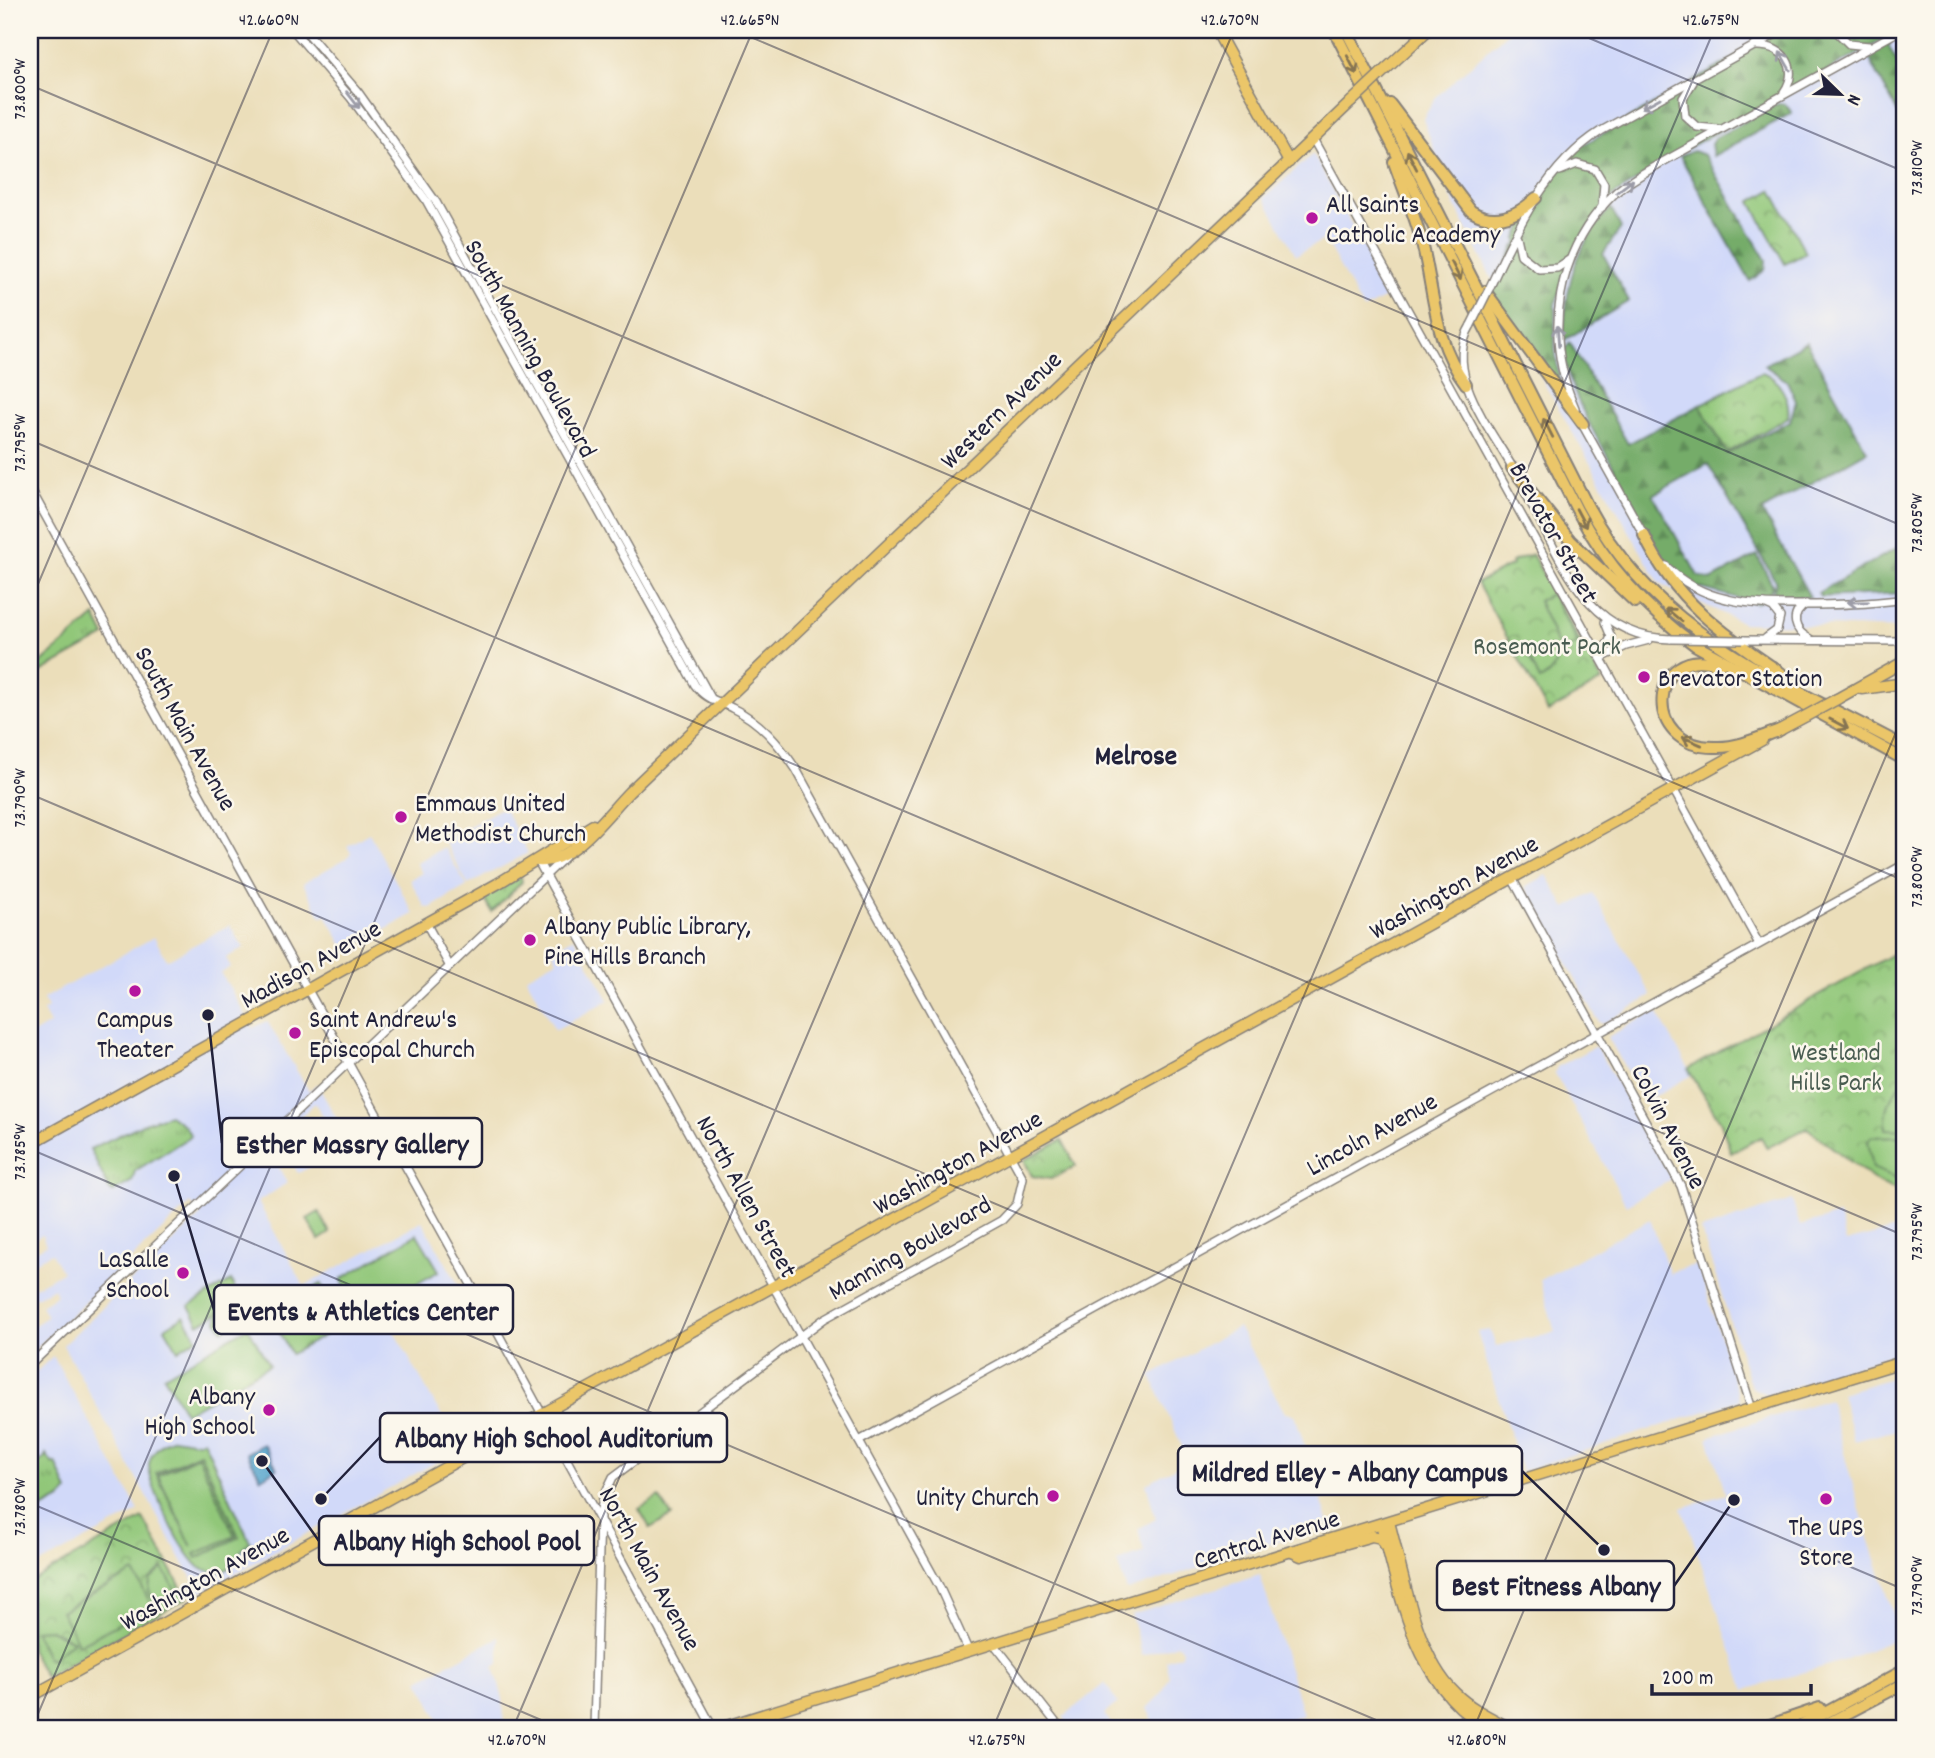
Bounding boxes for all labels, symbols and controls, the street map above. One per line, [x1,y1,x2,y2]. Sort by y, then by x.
text: 42.660°N [239,9,299,34]
text: 42.665°N [721,9,779,34]
text: 42.670°N [1201,9,1259,34]
text: 42.675°N [1682,9,1740,34]
one-way arrow [1778,51,1792,72]
one-way arrow [1345,54,1359,75]
text: 73.800°W [9,58,34,119]
north arrow [1806,60,1876,130]
text: N [1838,90,1867,109]
one-way arrow [345,91,361,109]
one-way arrow [1641,97,1662,110]
text: 73.810°W [1906,140,1931,195]
one-way arrow [1405,150,1418,171]
one-way arrow [1615,179,1634,193]
place label: All Saints Catholic Academy [1326,188,1501,255]
marker: All Saints Catholic Academy [1304,210,1320,226]
street label: South Manning Boulevard [453,234,604,466]
one-way arrow [1449,260,1463,281]
one-way arrow [1551,325,1564,348]
street label: Western Avenue [933,344,1072,479]
text: 73.795°W [9,414,34,472]
one-way arrow [1541,418,1555,439]
street label: Brevator Street [1498,456,1606,611]
text: 73.805°W [1906,493,1931,553]
one-way arrow [1574,507,1588,527]
one-way arrow [1846,595,1869,609]
one-way arrow [1666,607,1684,623]
park label: Rosemont Park [1473,630,1621,667]
street label: South Main Avenue [123,641,244,819]
place label: Brevator Station [1658,662,1822,699]
marker: Brevator Station [1636,669,1652,685]
one-way arrow [1828,718,1849,731]
one-way arrow [1681,734,1703,747]
district label: Melrose [1095,739,1177,779]
text: 73.790°W [9,768,34,827]
place label: Emmaus United Methodist Church [415,787,586,854]
marker: Emmaus United Methodist Church [393,809,409,825]
street label: Washington Avenue [1363,827,1546,951]
text: 73.800°W [1906,846,1931,907]
place label: Albany Public Library, Pine Hills Branch [544,910,752,977]
street label: Madison Avenue [235,912,389,1020]
marker: Albany Public Library, Pine Hills Branch [522,932,538,948]
marker: Campus Theater [127,983,143,999]
place label: Campus Theater [96,1003,174,1070]
place label: Saint Andrew's Episcopal Church [309,1003,475,1070]
marker: Saint Andrew's Episcopal Church [287,1025,303,1041]
park label: Westland Hills Park [1790,1036,1882,1103]
street label: Colvin Avenue [1620,1059,1714,1196]
street label: Lincoln Avenue [1300,1085,1445,1187]
street label: Washington Avenue [867,1102,1050,1226]
street label: North Allen Street [685,1110,805,1286]
callout: Esther Massry Gallery [222,1118,482,1167]
text: 73.785°W [9,1123,34,1180]
text: Esther Massry Gallery [236,1128,470,1168]
street label: Manning Boulevard [822,1188,999,1312]
text: 73.795°W [1906,1203,1931,1261]
place label: LaSalle School [99,1243,169,1310]
marker: LaSalle School [175,1265,191,1281]
callout: Events & Athletics Center [214,1285,513,1334]
text: Events & Athletics Center [227,1295,499,1335]
place label: Albany High School [145,1380,255,1447]
marker: Albany High School [261,1402,277,1418]
callout: Albany High School Auditorium [380,1413,727,1462]
text: Albany High School Auditorium [395,1422,713,1462]
callout: Mildred Elley - Albany Campus [1178,1446,1522,1495]
text: Mildred Elley - Albany Campus [1192,1456,1508,1496]
text: 73.780°W [9,1477,34,1536]
street label: North Main Avenue [587,1481,708,1659]
place label: Unity Church [916,1481,1039,1518]
marker: Unity Church [1045,1488,1061,1504]
marker: The UPS Store [1818,1491,1834,1507]
street label: Central Avenue [1189,1502,1345,1581]
place label: The UPS Store [1788,1511,1864,1578]
callout: Albany High School Pool [319,1516,594,1565]
street label: Washington Avenue [114,1518,297,1642]
text: Albany High School Pool [333,1525,581,1565]
text: 73.790°W [1906,1556,1931,1615]
callout: Best Fitness Albany [1437,1561,1674,1610]
text: Best Fitness Albany [1452,1570,1662,1610]
scale bar [1652,1653,1811,1697]
text: 200 m [1662,1665,1713,1695]
text: 42.670°N [488,1729,546,1754]
text: 42.675°N [968,1729,1026,1754]
text: 42.680°N [1448,1729,1506,1754]

